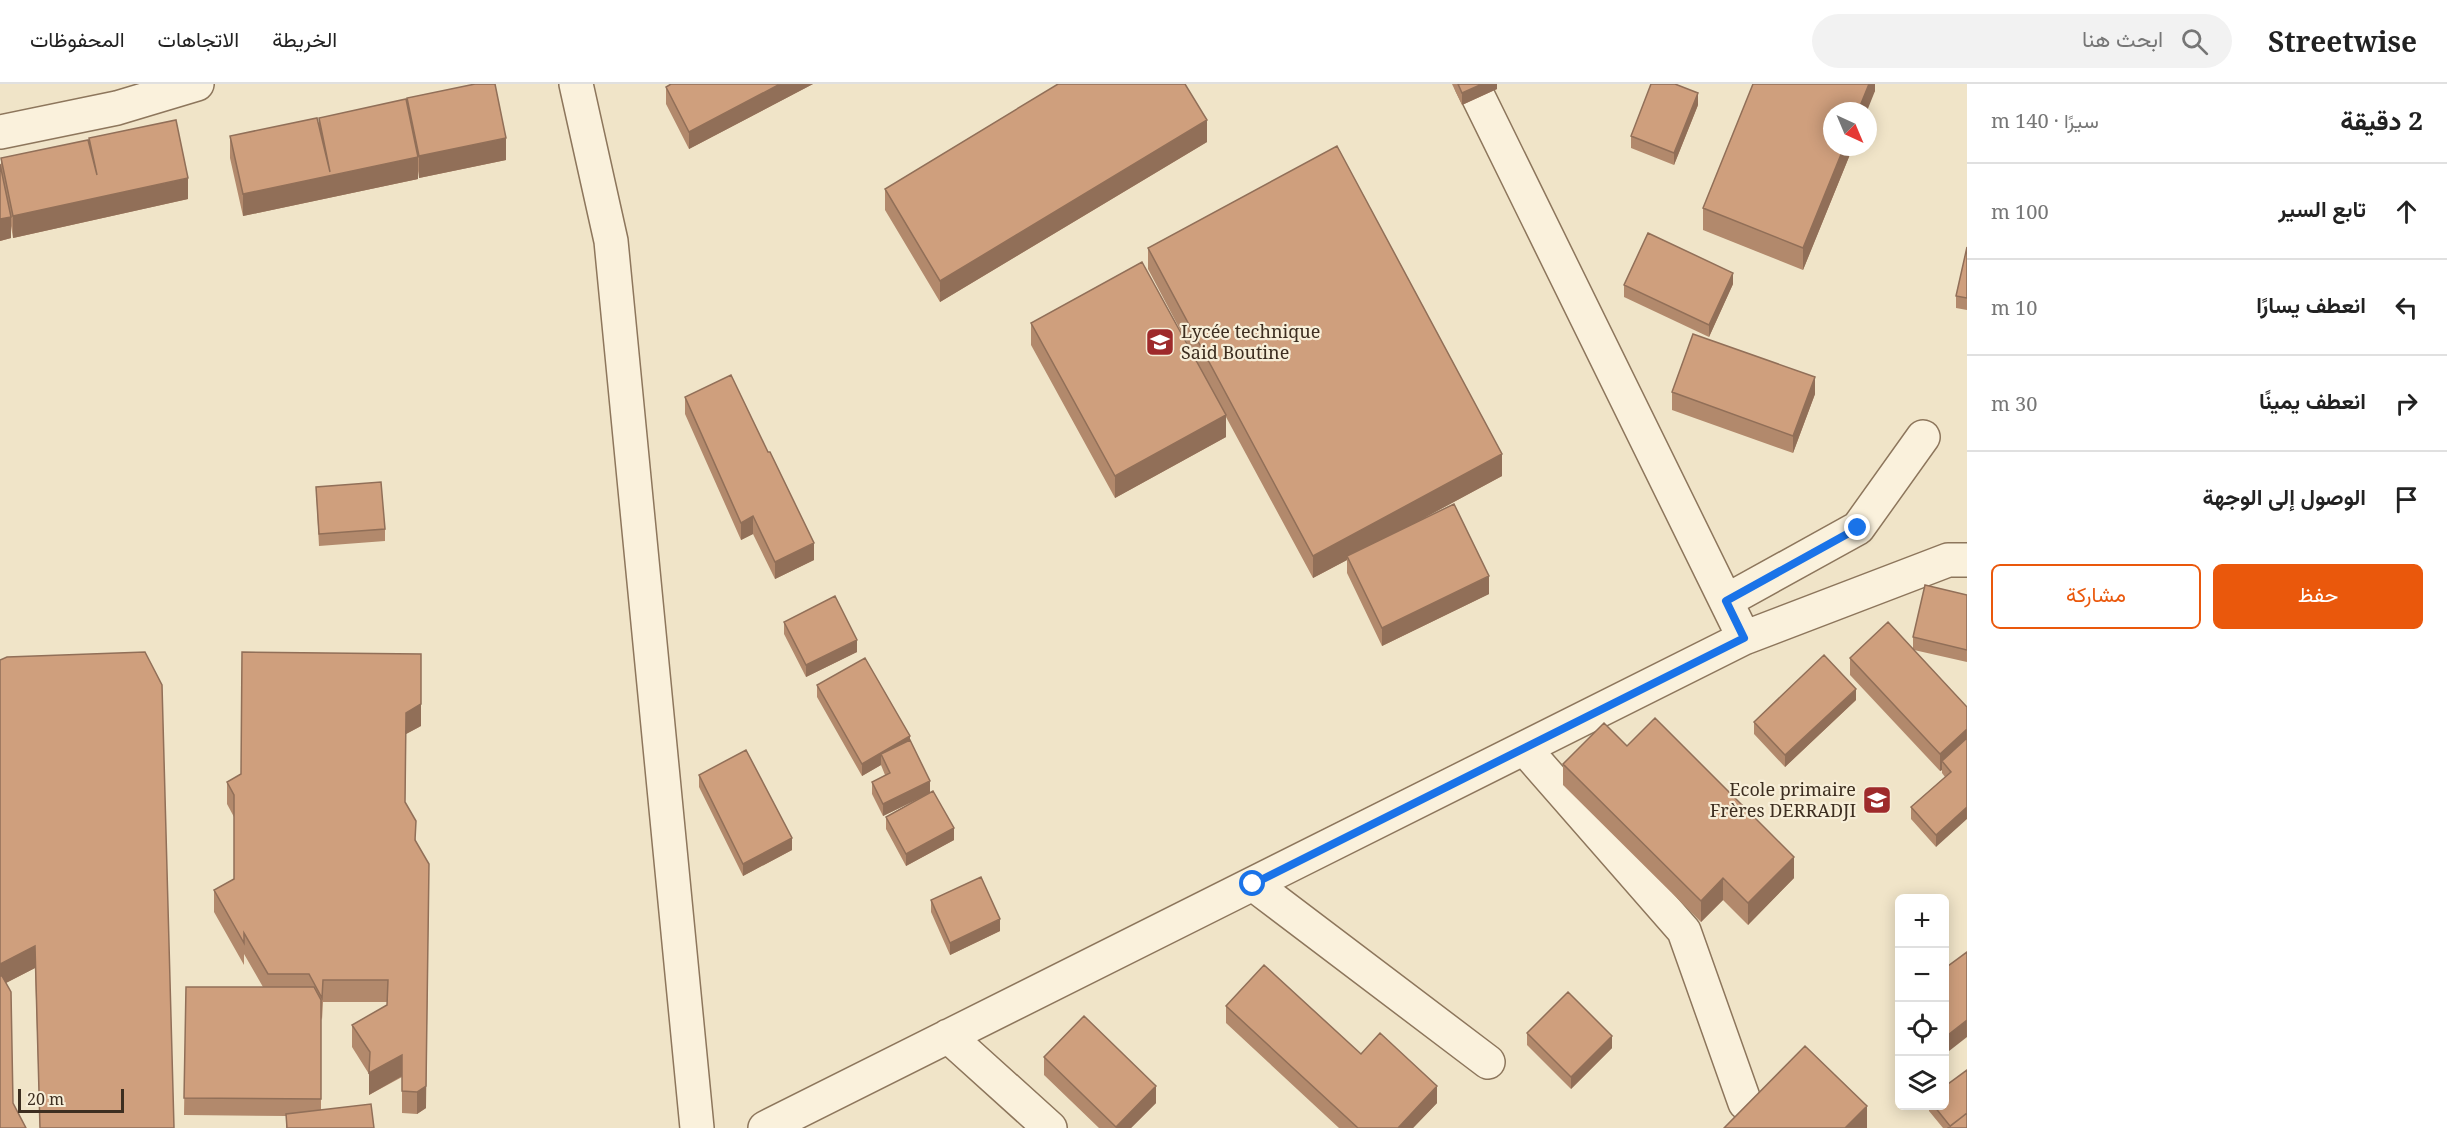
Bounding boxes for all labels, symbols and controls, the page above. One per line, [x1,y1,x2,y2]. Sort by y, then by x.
search box [1812,14,2232,68]
text: Streetwise [2268,22,2417,60]
text: ابحث هنا [2082,23,2163,53]
text: المحفوظات [30,25,125,53]
text: الاتجاهات [158,25,239,53]
text: الخريطة [272,25,337,53]
icon: search [2178,25,2211,58]
north arrow [1823,102,1877,156]
text: 2 دقيقة [2340,102,2423,138]
text: سيرًا · 140 m [1991,107,2099,134]
text: تابع السير [2278,193,2366,223]
icon: ahead [2390,195,2423,228]
text: 100 m [1991,198,2049,225]
text: انعطف يسارًا [2256,289,2366,319]
icon: left [2390,291,2423,324]
text: 10 m [1991,294,2037,321]
place label: Lycée technique Said Boutine [1181,319,1320,364]
school or university icon: Lycée technique Said Boutine [1144,326,1176,358]
text: انعطف يمينًا [2259,385,2366,415]
icon: right [2390,387,2423,420]
text: 30 m [1991,390,2037,417]
text: الوصول إلى الوجهة [2202,481,2366,511]
icon: arrive [2390,483,2423,516]
route end [1844,514,1870,540]
button: مشاركة [1991,564,2201,629]
button: حفظ [2213,564,2423,629]
place label: Ecole primaire Frères DERRADJI [1710,777,1856,822]
school or university icon: Ecole primaire Frères DERRADJI [1861,784,1893,816]
route start [1239,870,1265,896]
map controls [1895,894,1949,1110]
button: + [1895,894,1949,948]
button: − [1895,948,1949,1002]
button: locate [1895,1002,1949,1056]
button: layers [1895,1056,1949,1110]
scale bar [18,1086,124,1114]
text: 20 m [27,1088,64,1110]

